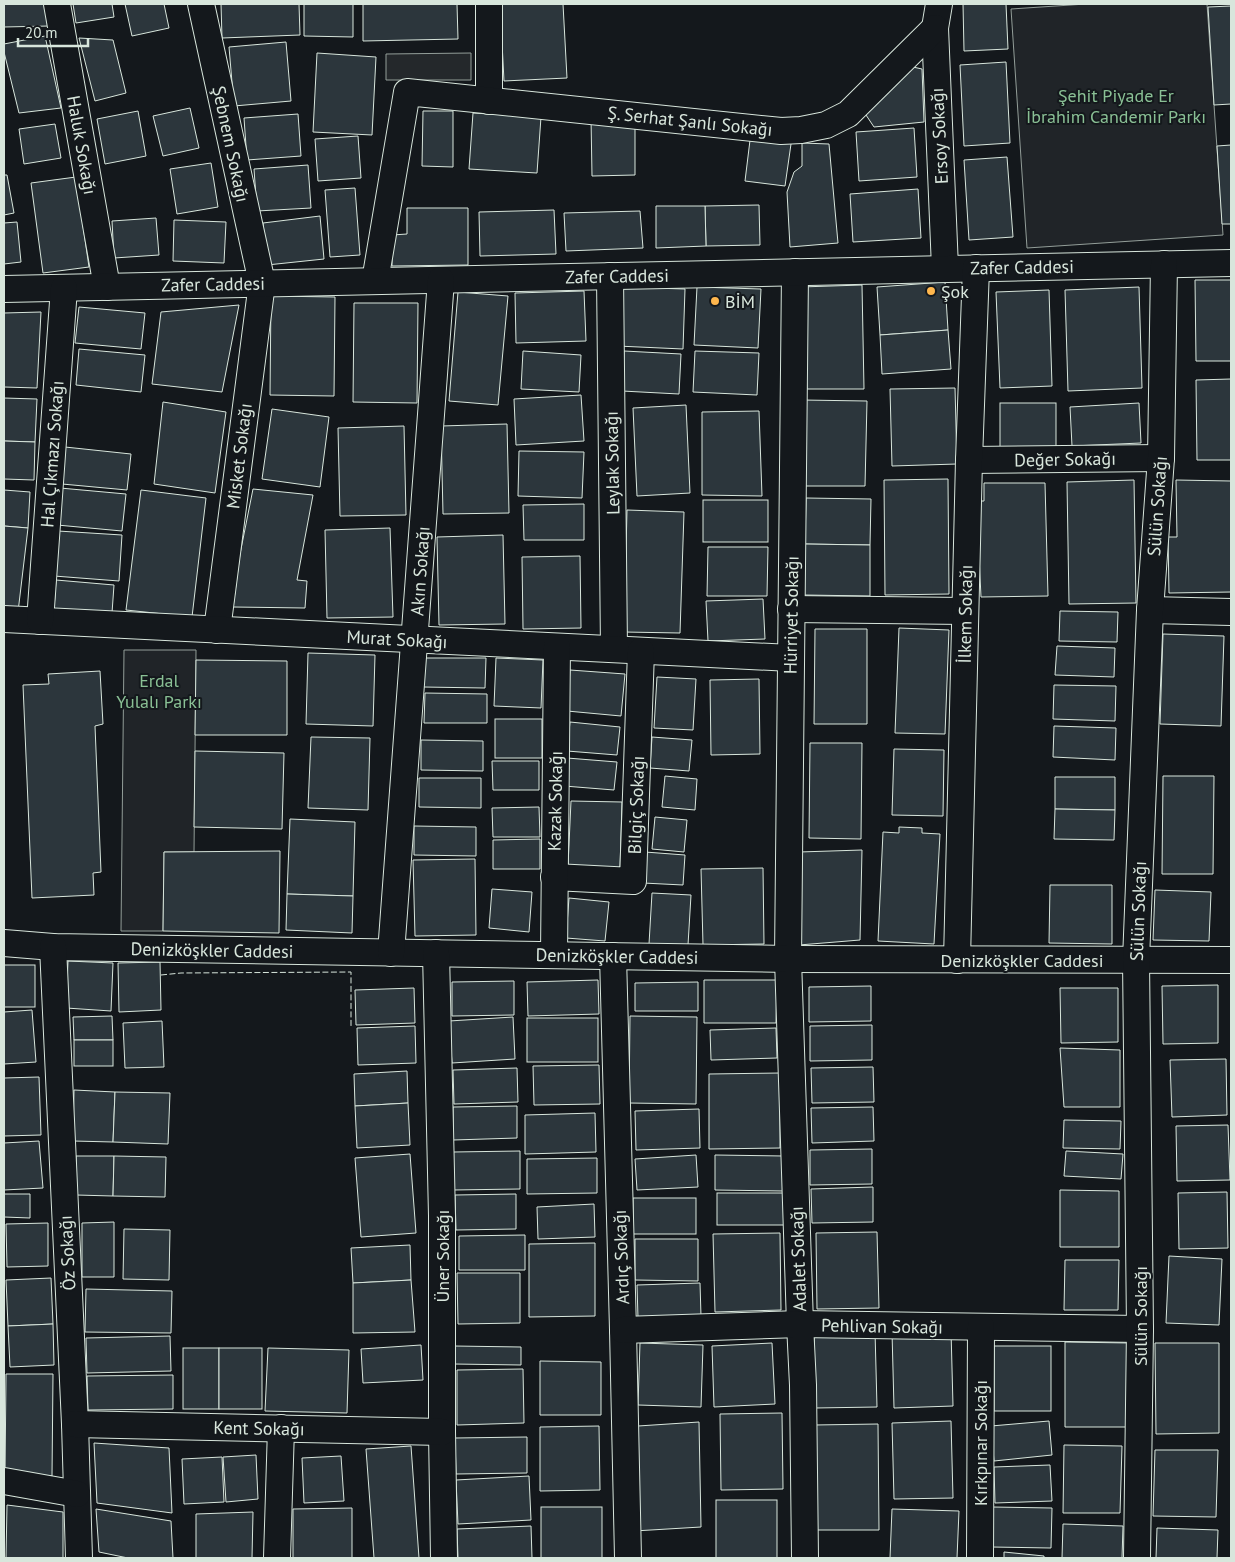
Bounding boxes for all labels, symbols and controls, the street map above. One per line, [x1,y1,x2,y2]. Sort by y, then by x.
scale bar [18,15,88,47]
text: 20 m [25,23,58,42]
street label: Şebnem Sokağı [207,84,255,204]
park label: Şehit Piyade Er İbrahim Candemir Parkı [1026,84,1206,128]
street label: Ersoy Sokağı [925,87,953,185]
street label: Haluk Sokağı [62,94,102,196]
street label: Ş. Serhat Şanlı Sokağı [606,101,774,141]
street label: Zafer Caddesi [970,255,1074,279]
street label: Zafer Caddesi [565,264,669,288]
street label: Zafer Caddesi [161,272,265,296]
place label: Şok [941,280,969,303]
marker: Şok [925,285,937,297]
place label: BİM [725,290,755,313]
marker: BİM [709,295,721,307]
street label: Hal Çıkmazı Sokağı [35,380,69,528]
street label: Misket Sokağı [221,402,257,510]
street label: Leylak Sokağı [600,411,624,515]
street label: Değer Sokağı [1014,447,1116,471]
street label: Sülün Sokağı [1142,455,1172,557]
street label: Akın Sokağı [405,525,435,617]
street label: Hürriyet Sokağı [778,556,804,674]
street label: İlkem Sokağı [953,564,977,664]
street label: Murat Sokağı [346,625,448,653]
park label: Erdal Yulalı Parkı [116,669,202,713]
street label: Kazak Sokağı [543,751,567,851]
street label: Bilgiç Sokağı [623,755,649,855]
street label: Sülün Sokağı [1125,861,1151,961]
street label: Denizköşkler Caddesi [130,937,294,963]
street label: Denizköşkler Caddesi [535,943,699,969]
street label: Denizköşkler Caddesi [940,949,1104,972]
street label: Adalet Sokağı [785,1206,811,1312]
street label: Ardıç Sokağı [608,1209,634,1305]
street label: Üner Sokağı [431,1210,454,1302]
street label: Öz Sokağı [54,1215,80,1291]
street label: Sülün Sokağı [1129,1266,1152,1366]
street label: Pehlivan Sokağı [821,1313,943,1339]
street label: Kırkpınar Sokağı [969,1380,992,1506]
street label: Kent Sokağı [213,1416,305,1440]

